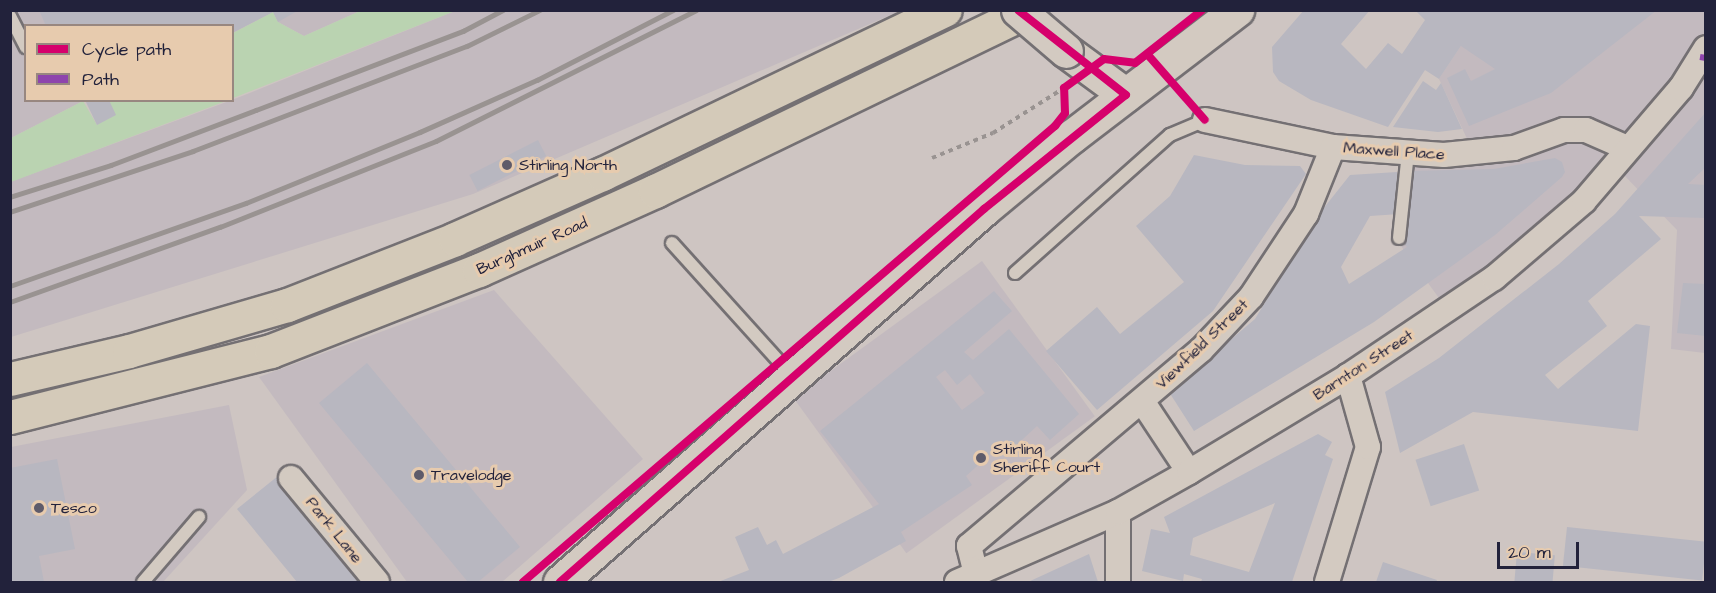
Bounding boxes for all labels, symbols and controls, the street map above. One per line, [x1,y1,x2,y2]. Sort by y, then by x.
legend [24,24,234,102]
text: Cycle path [82,37,171,62]
text: Path [82,67,119,92]
street label: Maxwell Place [1343,138,1445,164]
place label: Stirling North [519,155,617,175]
marker: Stirling North [500,158,514,172]
street label: Burghmuir Road [474,213,590,279]
street label: Viewfield Street [1152,295,1252,393]
street label: Barnton Street [1309,325,1417,405]
place label: Stirling Sheriff Court [993,439,1100,477]
marker: Stirling Sheriff Court [974,451,988,465]
place label: Travelodge [431,465,512,485]
marker: Travelodge [412,468,426,482]
street label: Park Lane [302,493,366,567]
place label: Tesco [51,498,97,518]
marker: Tesco [32,501,46,515]
scale bar [1500,530,1582,568]
text: 20 m [1508,540,1551,565]

